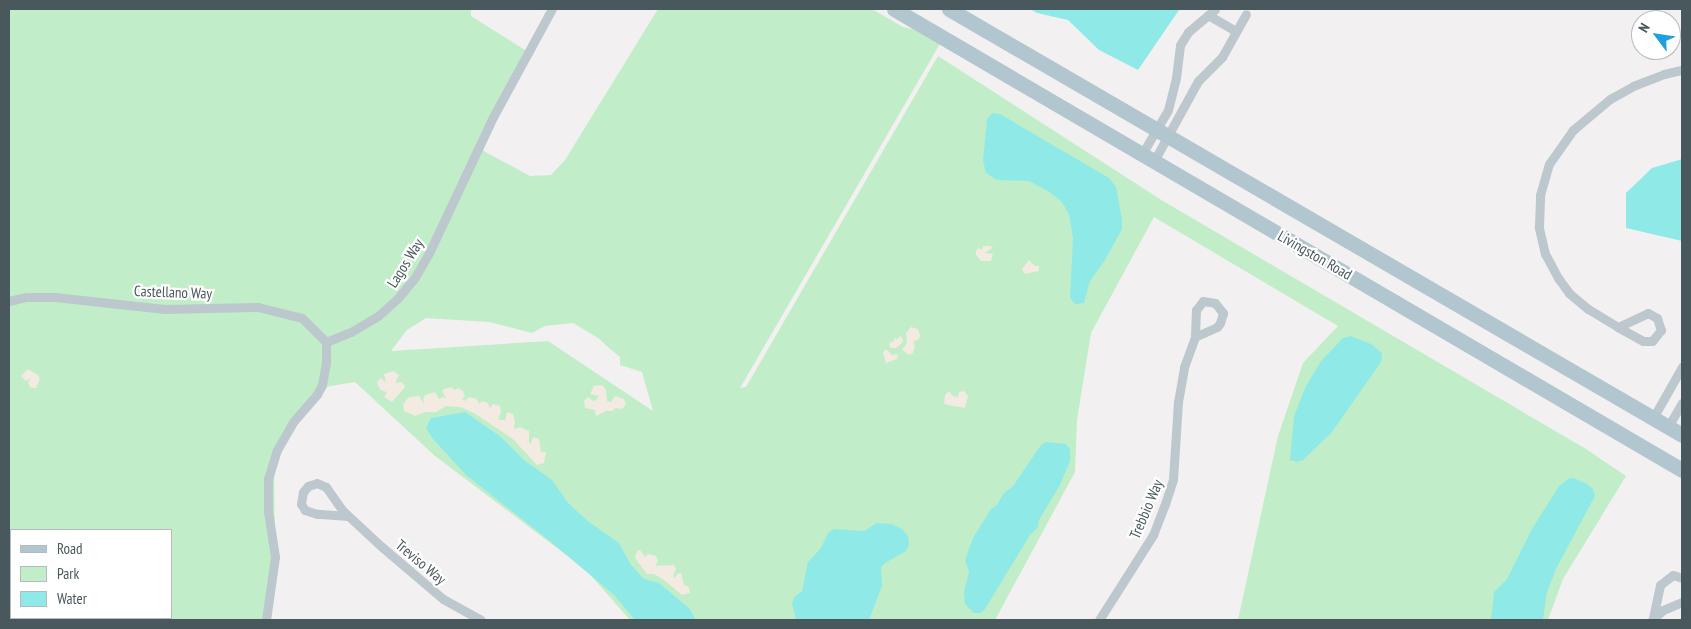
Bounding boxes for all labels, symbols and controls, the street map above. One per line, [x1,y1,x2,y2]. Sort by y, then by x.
north arrow [1631,10,1681,60]
text: N [1634,20,1654,36]
street label: Livingston Road [1275,227,1355,283]
street label: Lagos Way [383,235,427,291]
street label: Castellano Way [134,282,212,302]
street label: Trebbio Way [1125,477,1167,541]
legend [10,529,172,619]
street label: Treviso Way [392,536,450,588]
text: Road [57,539,83,558]
text: Park [57,564,79,583]
text: Water [57,589,87,608]

